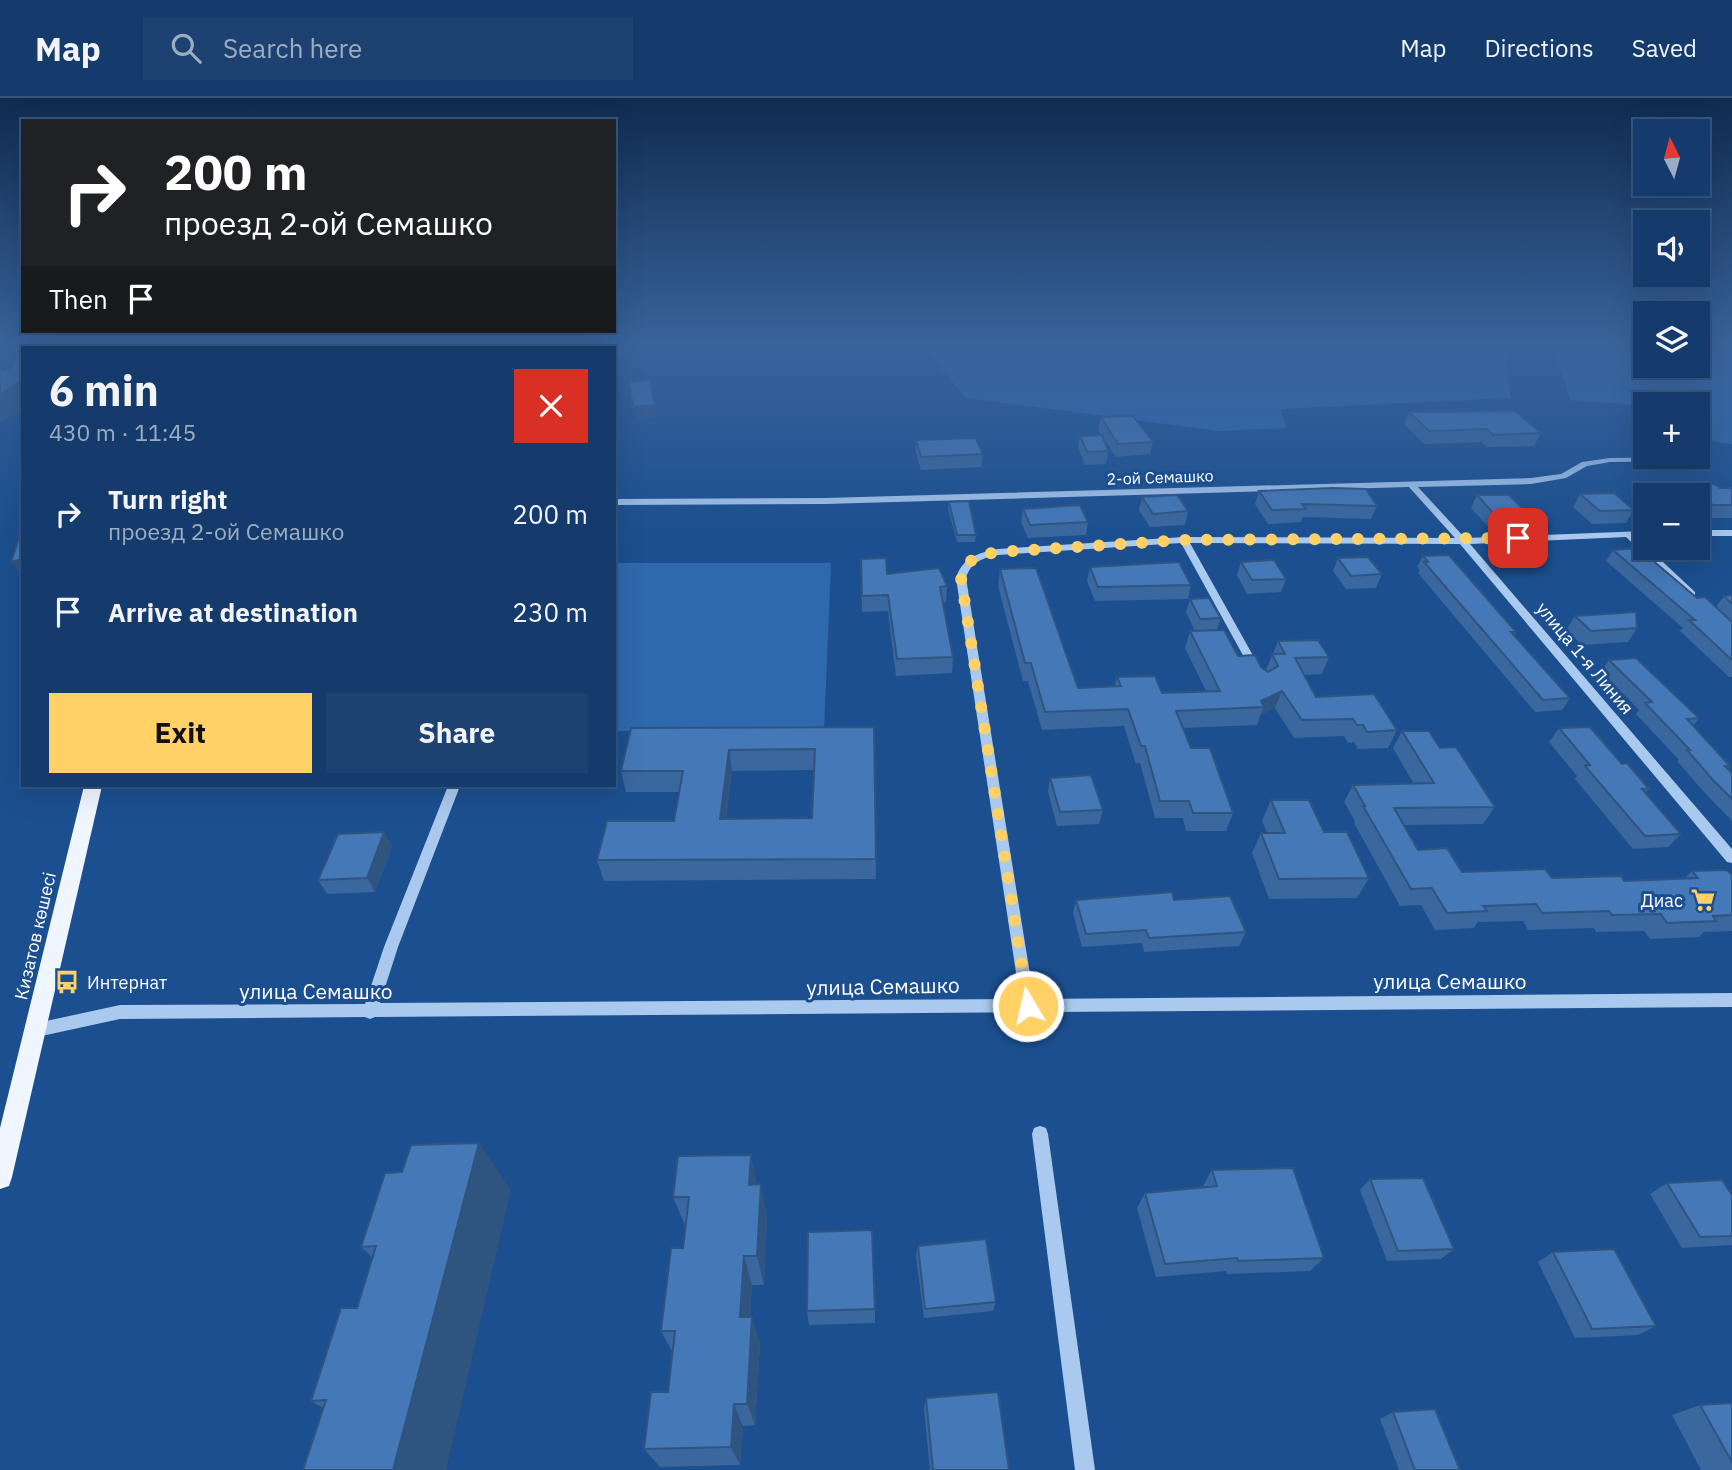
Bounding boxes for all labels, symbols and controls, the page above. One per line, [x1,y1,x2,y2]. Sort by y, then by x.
search box [143,17,633,80]
text: Map [35,27,101,70]
icon: search [167,29,205,67]
text: Search here [223,31,362,65]
text: Map [1400,32,1446,64]
text: Directions [1484,32,1594,64]
text: Saved [1632,32,1697,64]
north arrow [1633,119,1710,196]
map controls [1633,119,1710,560]
text: 200 m [164,140,308,203]
icon: right [49,147,140,238]
text: проезд 2-ой Семашко [164,202,493,244]
button: sound [1633,210,1710,287]
icon: arrive [122,280,160,318]
text: Then [49,282,108,316]
button: layers [1633,301,1710,378]
text: 6 min [49,363,159,418]
button: close [514,369,588,443]
button: + [1633,392,1710,469]
text: 430 m · 11:45 [49,417,196,447]
street label: 2-ой Семашко [1106,465,1214,489]
text: Turn right [108,482,227,516]
button: − [1633,483,1710,560]
icon: right [49,495,87,533]
text: 200 m [512,497,588,531]
pin [1488,508,1548,568]
text: проезд 2-ой Семашко [108,516,344,546]
icon: arrive [1499,519,1537,557]
icon: arrive [49,593,87,631]
text: Arrive at destination [108,595,358,629]
text: 230 m [512,595,588,629]
street label: улица 1-я Линия [1531,597,1639,719]
button: Exit [49,693,312,773]
button: Share [326,693,588,773]
street label: Кизатов көшесі [9,870,61,1002]
supermarket icon: Диас [1689,886,1717,914]
place label: Диас [1641,889,1683,912]
street label: улица Семашко [1373,967,1527,995]
bus stop icon: Интернат [53,968,81,996]
position arrow [991,969,1065,1043]
place label: Интернат [87,971,168,994]
street label: улица Семашко [806,971,960,1001]
street label: улица Семашко [239,977,393,1005]

